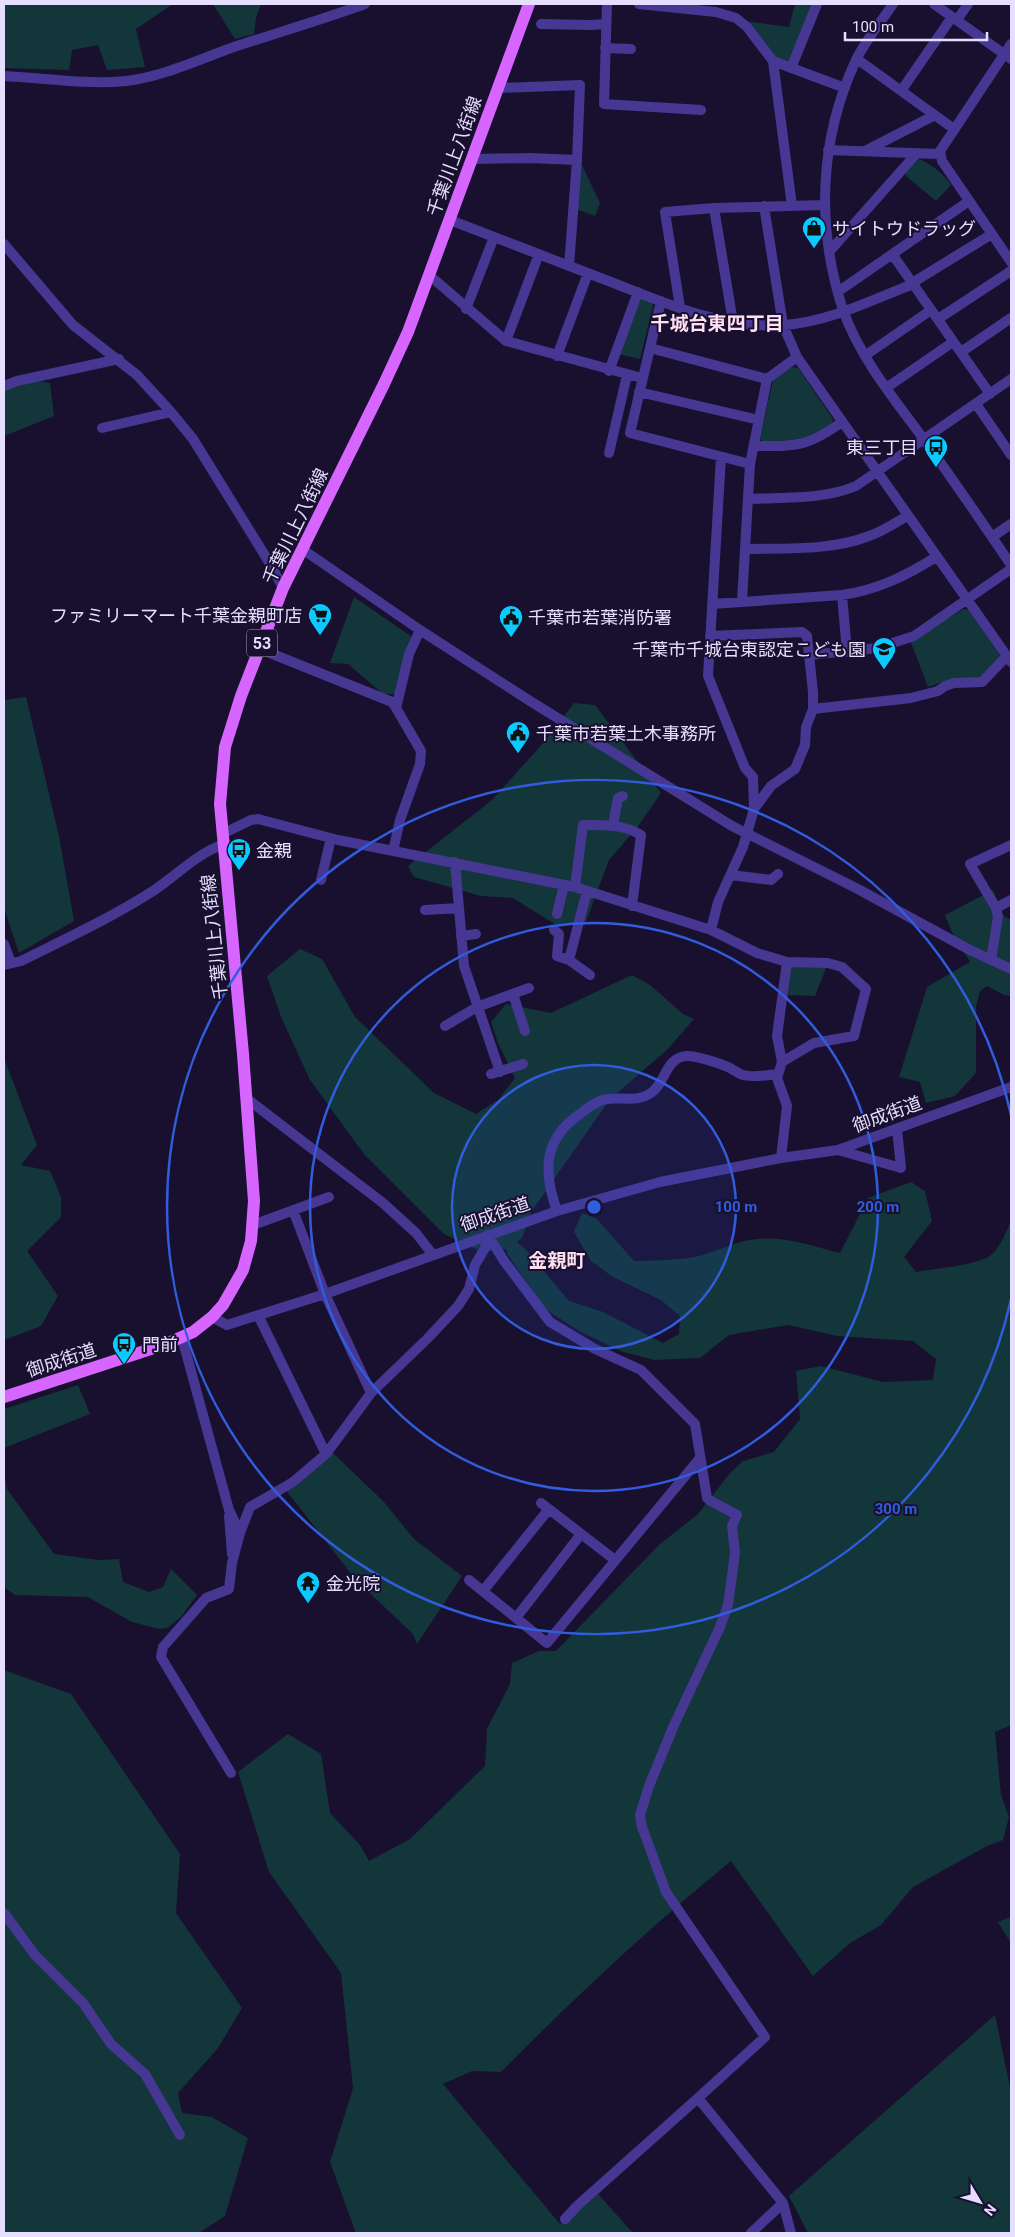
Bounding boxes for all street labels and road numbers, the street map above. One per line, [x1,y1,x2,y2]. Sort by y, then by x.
street label: 千葉川上八街線 [423,93,485,219]
street label: 千葉川上八街線 [258,465,332,587]
road number: 53 [247,630,277,656]
street label: 千葉川上八街線 [197,873,231,1001]
street label: 御成街道 [850,1092,924,1136]
street label: 御成街道 [458,1192,532,1236]
street label: 御成街道 [24,1339,98,1381]

